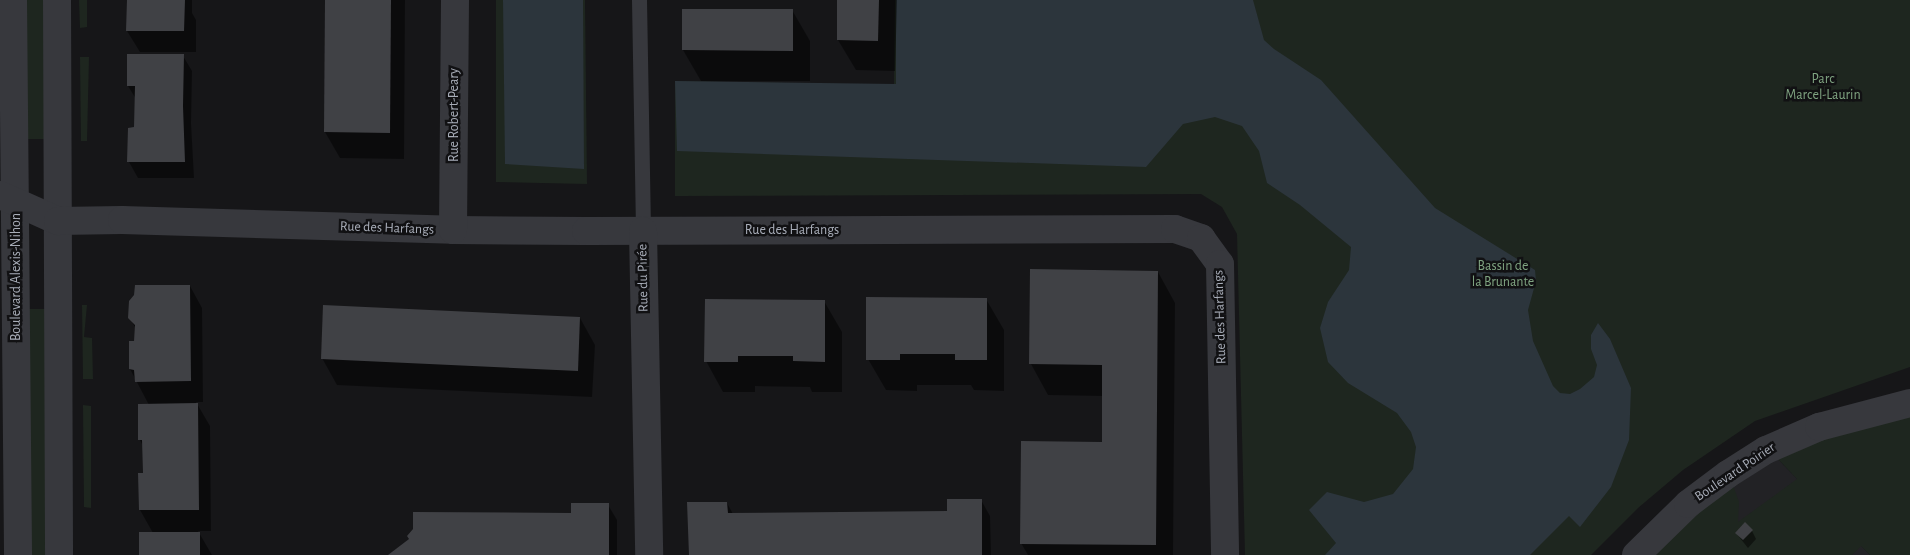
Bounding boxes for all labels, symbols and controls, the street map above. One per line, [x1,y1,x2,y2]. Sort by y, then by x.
street label: Rue Robert-Peary [446,68,462,162]
park label: Parc Marcel-Laurin [1785,71,1861,104]
street label: Boulevard Alexis-Nihon [8,213,24,341]
street label: Rue des Harfangs [340,218,434,238]
street label: Rue des Harfangs [745,222,839,238]
street label: Rue du Pirée [634,244,652,312]
park label: Bassin de la Brunante [1472,258,1534,290]
street label: Rue des Harfangs [1210,270,1230,364]
street label: Boulevard Poirier [1692,439,1778,505]

